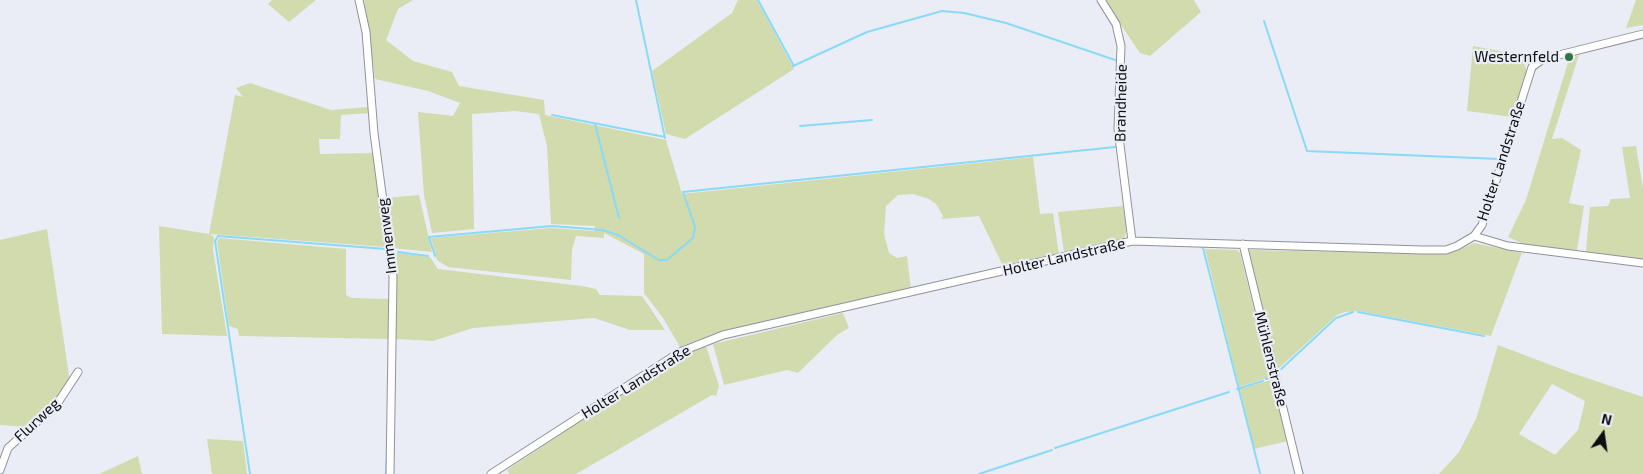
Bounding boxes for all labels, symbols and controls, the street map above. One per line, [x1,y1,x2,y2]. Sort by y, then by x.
place label: Westernfeld [1474,48,1559,66]
marker: Westernfeld [1563,51,1575,63]
street label: Brandheide [1111,64,1131,142]
street label: Holter Landstraße [1473,99,1529,223]
street label: Immenweg [373,197,401,275]
street label: Holter Landstraße [1001,234,1127,280]
street label: Mühlenstraße [1250,310,1292,408]
street label: Holter Landstraße [578,341,694,423]
street label: Flurweg [10,394,64,446]
north arrow [1578,409,1628,459]
text: N [1600,409,1614,428]

